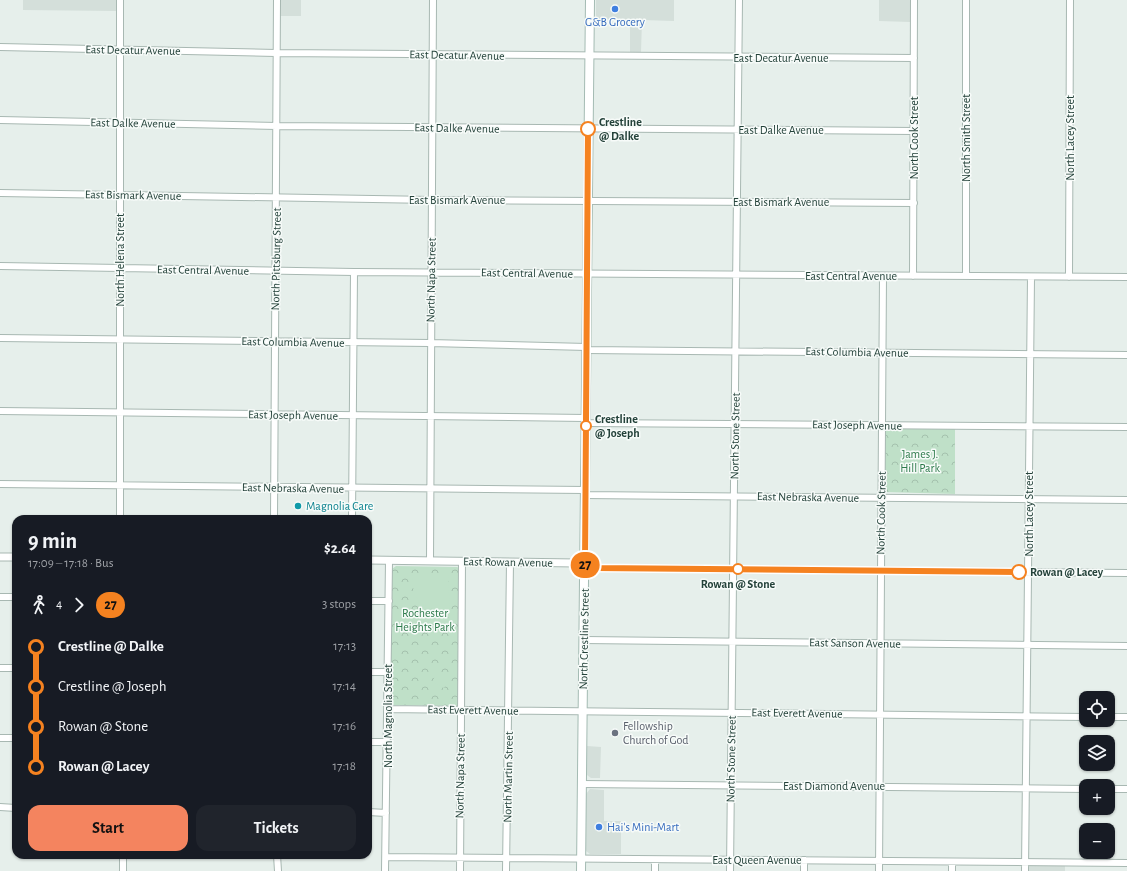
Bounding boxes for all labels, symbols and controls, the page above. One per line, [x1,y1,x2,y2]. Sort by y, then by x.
marker: G&B Grocery [610,4,620,14]
place label: G&B Grocery [585,16,645,29]
street label: East Decatur Avenue [85,43,181,57]
street label: East Decatur Avenue [409,48,505,62]
street label: East Decatur Avenue [733,52,829,64]
street label: North Smith Street [960,94,972,182]
street label: North Lacey Street [1064,95,1077,181]
street label: North Cook Street [908,96,920,180]
street label: East Dalke Avenue [90,116,176,130]
place label: Crestline @ Dalke [599,116,642,142]
street label: East Dalke Avenue [414,121,500,135]
marker: Crestline @ Dalke [580,121,596,137]
street label: East Dalke Avenue [738,124,824,136]
street label: East Bismark Avenue [85,188,181,202]
street label: East Bismark Avenue [409,194,505,206]
street label: East Bismark Avenue [733,196,829,208]
street label: North Pittsburg Street [269,207,283,311]
street label: North Helena Street [114,213,126,307]
street label: North Napa Street [424,237,438,323]
street label: East Central Avenue [157,263,249,277]
street label: East Central Avenue [481,266,573,280]
street label: East Central Avenue [805,270,897,282]
street label: East Columbia Avenue [241,335,345,349]
street label: East Columbia Avenue [805,345,909,359]
street label: North Stone Street [728,392,742,479]
street label: East Joseph Avenue [248,408,338,422]
place label: Crestline @ Joseph [595,413,640,439]
street label: East Joseph Avenue [812,418,902,432]
marker: Crestline @ Joseph [580,420,592,432]
park label: James J. Hill Park [900,448,940,474]
street label: North Cook Street [874,471,888,555]
street label: North Lacey Street [1023,471,1036,557]
street label: East Nebraska Avenue [242,481,344,495]
street label: East Nebraska Avenue [757,490,859,504]
place label: Magnolia Care [306,500,373,512]
marker: Magnolia Care [293,501,303,511]
text: 9 min [28,530,77,552]
text: $2.64 [324,541,356,556]
line badge: 27 [567,552,603,578]
street label: East Rowan Avenue [463,555,553,569]
text: 17:09 – 17:18 · Bus [28,557,114,570]
text: 27 [579,558,591,572]
marker: Rowan @ Stone [732,563,744,575]
marker: Rowan @ Lacey [1011,564,1027,580]
place label: Rowan @ Lacey [1030,566,1104,579]
place label: Rowan @ Stone [701,578,775,590]
street label: North Crestline Street [577,588,591,690]
icon: walk [28,594,50,616]
icon: forward [68,594,90,616]
text: 4 [56,598,62,611]
text: 27 [104,598,117,612]
text: 3 stops [322,598,356,611]
park label: Rochester Heights Park [395,607,455,633]
street label: East Sanson Avenue [809,636,901,650]
text: Crestline @ Dalke [58,639,164,654]
text: 17:13 [333,640,356,653]
street label: North Magnolia Street [382,664,394,768]
text: Crestline @ Joseph [58,679,167,694]
text: 17:14 [332,680,356,693]
map controls [1079,691,1115,859]
button: locate [1079,691,1115,727]
street label: East Everett Avenue [427,703,519,717]
street label: East Everett Avenue [751,706,843,720]
street label: North Stone Street [724,715,738,802]
text: Rowan @ Stone [58,719,148,734]
text: 17:16 [333,720,356,733]
place label: Fellowship Church of God [623,720,689,746]
marker: Fellowship Church of God [610,728,620,738]
street label: North Martin Street [501,731,515,823]
street label: North Napa Street [453,733,467,819]
button: layers [1079,735,1115,771]
text: Rowan @ Lacey [58,759,149,774]
text: 17:18 [332,760,356,773]
button: + [1079,779,1115,815]
street label: East Diamond Avenue [783,780,885,792]
button: Start [28,805,188,851]
button: Tickets [196,805,356,851]
place label: Hai's Mini-Mart [607,821,679,833]
marker: Hai's Mini-Mart [594,822,604,832]
button: − [1079,823,1115,859]
street label: East Queen Avenue [712,854,802,867]

